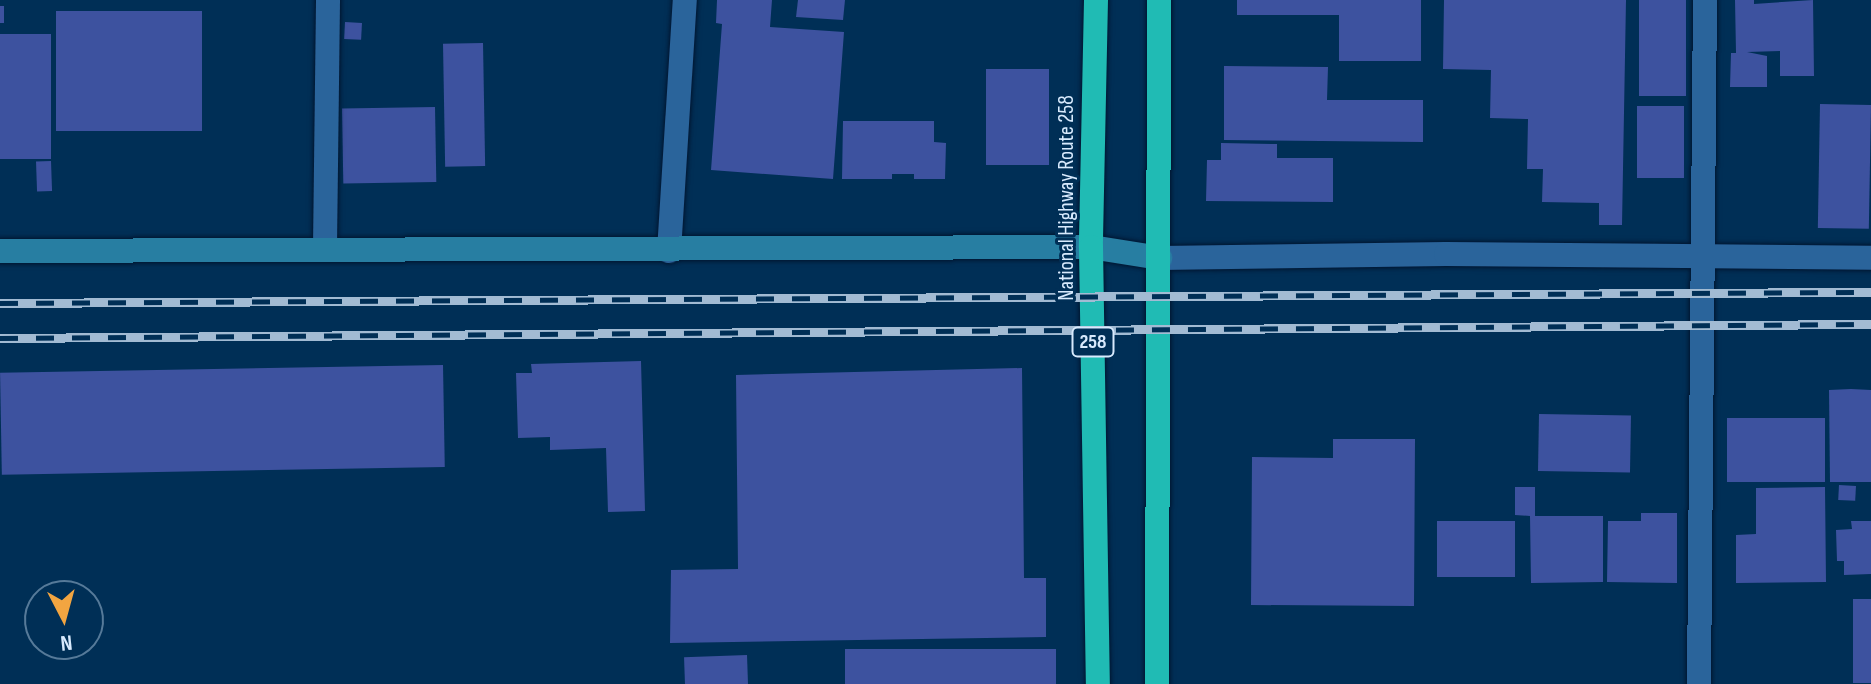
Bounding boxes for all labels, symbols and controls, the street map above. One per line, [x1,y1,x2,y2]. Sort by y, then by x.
street label: National Highway Route 258 [1054,95,1080,301]
road number: 258 [1071,326,1115,358]
north arrow [24,580,104,660]
text: N [59,628,74,656]

